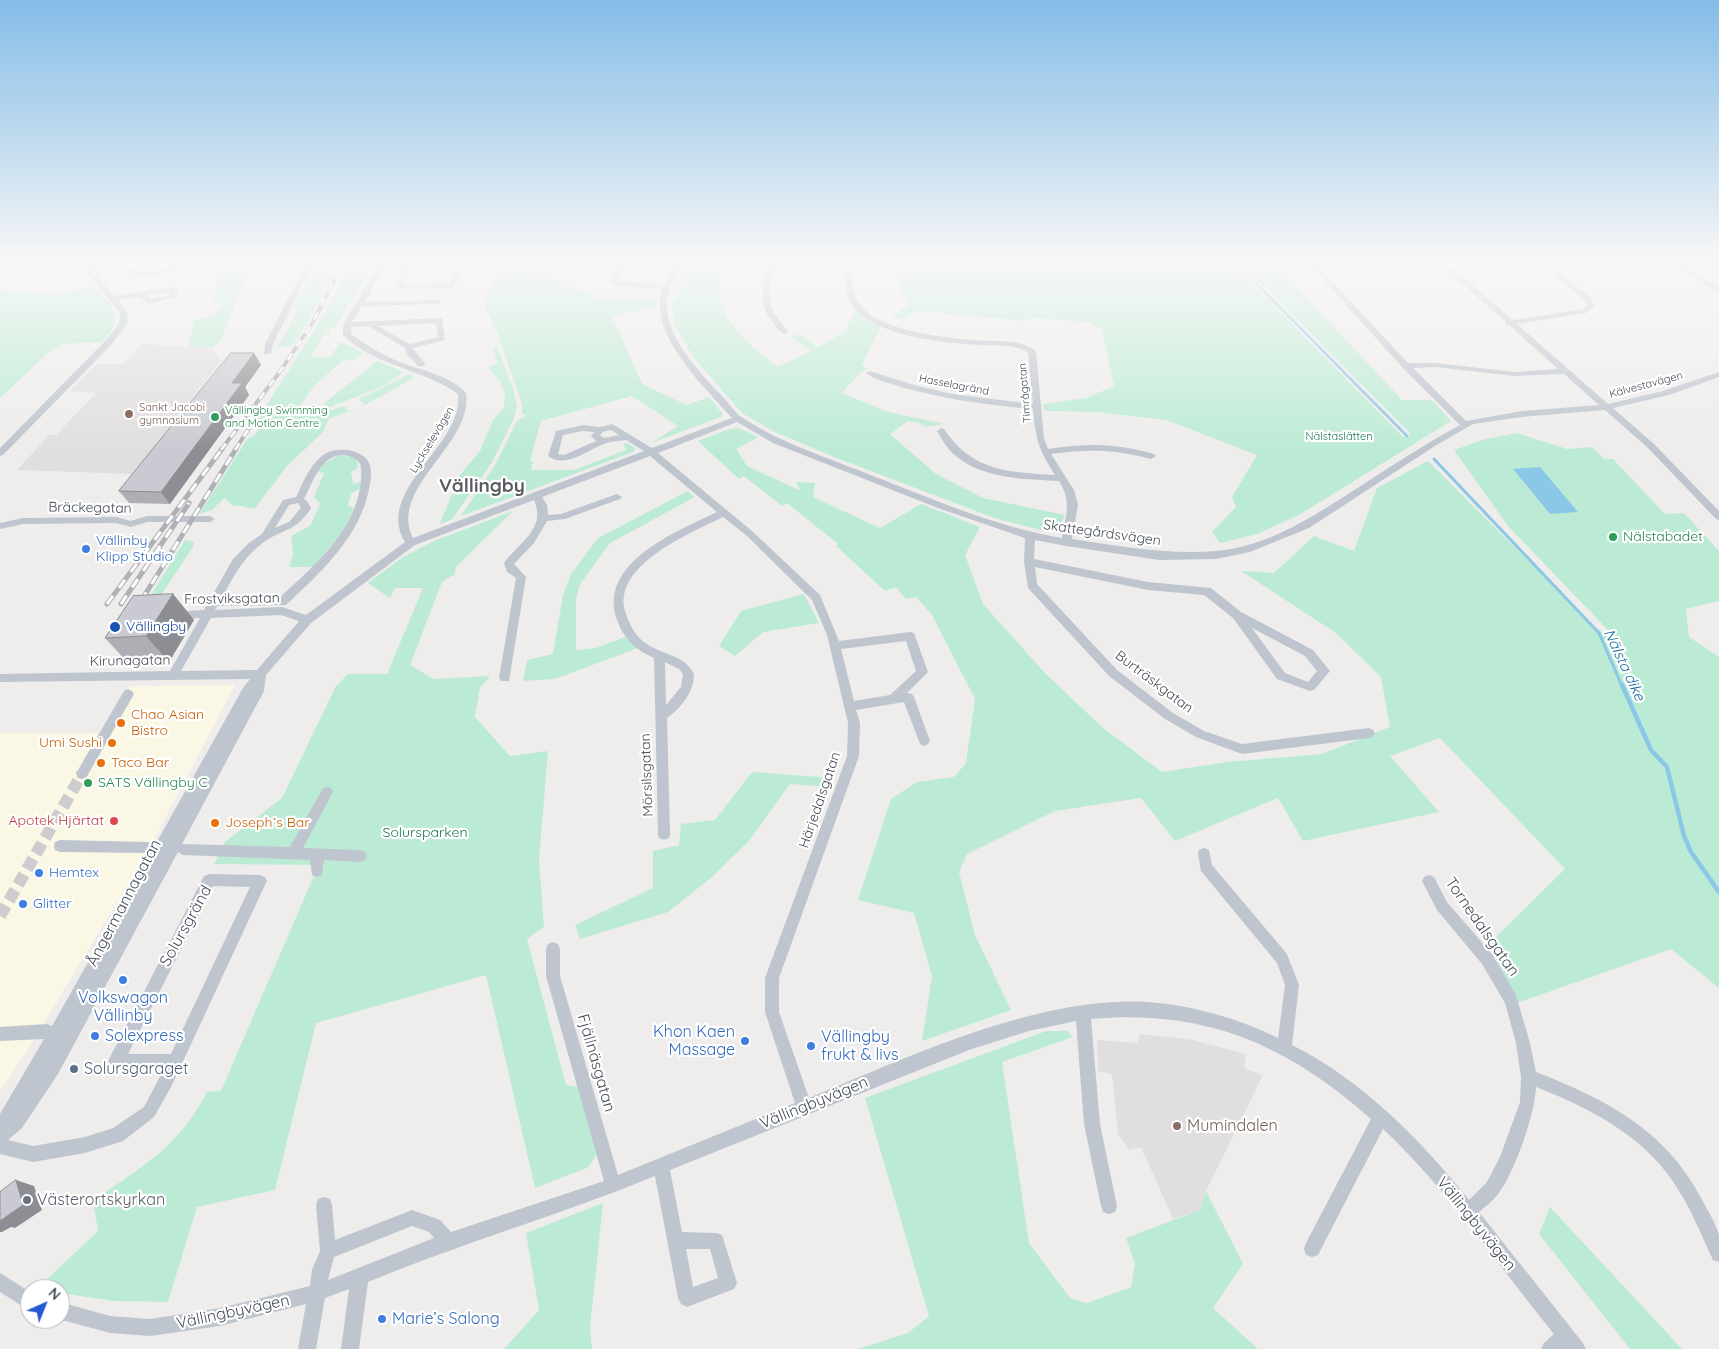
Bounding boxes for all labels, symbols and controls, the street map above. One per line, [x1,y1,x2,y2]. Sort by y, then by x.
street label: Timrågatan [1016,363,1034,423]
street label: Kälvestavägen [1608,369,1684,401]
street label: Hasselagränd [918,372,990,398]
place label: Sankt Jacobi gymnasium [139,401,205,427]
place label: Vällingby Swimming and Motion Centre [225,404,328,430]
street label: Lyckselevägen [407,404,457,476]
marker: Sankt Jacobi gymnasium [123,408,135,420]
marker: Vällingby Swimming and Motion Centre [209,411,221,423]
park label: Nälstaslätten [1305,430,1373,444]
district label: Vällingby [439,475,525,497]
street label: Bräckegatan [48,499,132,517]
street label: Skattegårdsvägen [1042,516,1162,550]
place label: Nälstabadet [1623,529,1703,545]
marker: Nälstabadet [1607,531,1619,543]
place label: Vällinby Klipp Studio [96,533,173,566]
marker: Vällinby Klipp Studio [80,543,92,555]
street label: Frostviksgatan [184,590,280,608]
place label: Vällingby [126,619,186,635]
marker: Vällingby [108,620,122,634]
water label: Nälsta dike [1600,626,1648,704]
street label: Burträskgatan [1112,647,1196,717]
street label: Kirunagatan [89,652,171,670]
place label: Chao Asian Bistro [131,707,204,740]
marker: Chao Asian Bistro [115,717,127,729]
street label: Mörsilsgatan [637,733,657,817]
place label: Umi Sushi [39,735,102,751]
marker: Umi Sushi [106,737,118,749]
street label: Härjedalsgatan [796,750,844,850]
place label: Taco Bar [111,755,169,771]
marker: Taco Bar [95,757,107,769]
place label: SATS Vällingby C [98,775,208,791]
marker: SATS Vällingby C [82,777,94,789]
place label: Apotek Hjärtat [8,813,104,829]
marker: Apotek Hjärtat [108,815,120,827]
place label: Joseph´s Bar [225,815,310,831]
marker: Joseph´s Bar [209,817,221,829]
park label: Solursparken [383,825,467,841]
street label: Ångermannagatan [82,836,166,970]
place label: Hemtex [49,865,99,881]
marker: Hemtex [33,867,45,879]
street label: Tornedalsgatan [1441,874,1523,980]
street label: Solursgränd [156,882,216,970]
place label: Glitter [33,896,72,912]
marker: Glitter [17,898,29,910]
marker: Volkswagon Vällinby [117,974,129,986]
place label: Volkswagon Vällinby [78,988,168,1026]
street label: Fjällnäsgatan [573,1012,619,1114]
place label: Khon Kaen Massage [653,1022,735,1060]
place label: Solexpress [105,1026,183,1046]
place label: Vällingby frukt & livs [821,1027,899,1065]
marker: Solexpress [89,1030,101,1042]
marker: Khon Kaen Massage [739,1035,751,1047]
marker: Vällingby frukt & livs [805,1040,817,1052]
place label: Solursgaraget [84,1059,188,1079]
marker: Solursgaraget [68,1063,80,1075]
street label: Vällingbyvägen [757,1073,871,1133]
place label: Mumindalen [1187,1116,1278,1136]
marker: Mumindalen [1171,1120,1183,1132]
street label: Vällingbyvägen [1432,1173,1520,1275]
place label: Västerortskyrkan [37,1190,165,1210]
marker: Västerortskyrkan [21,1194,33,1206]
north arrow [20,1279,70,1329]
text: N [45,1284,65,1304]
street label: Vällingbyvägen [175,1291,291,1333]
place label: Marie’s Salong [392,1309,500,1329]
marker: Marie’s Salong [376,1313,388,1325]

